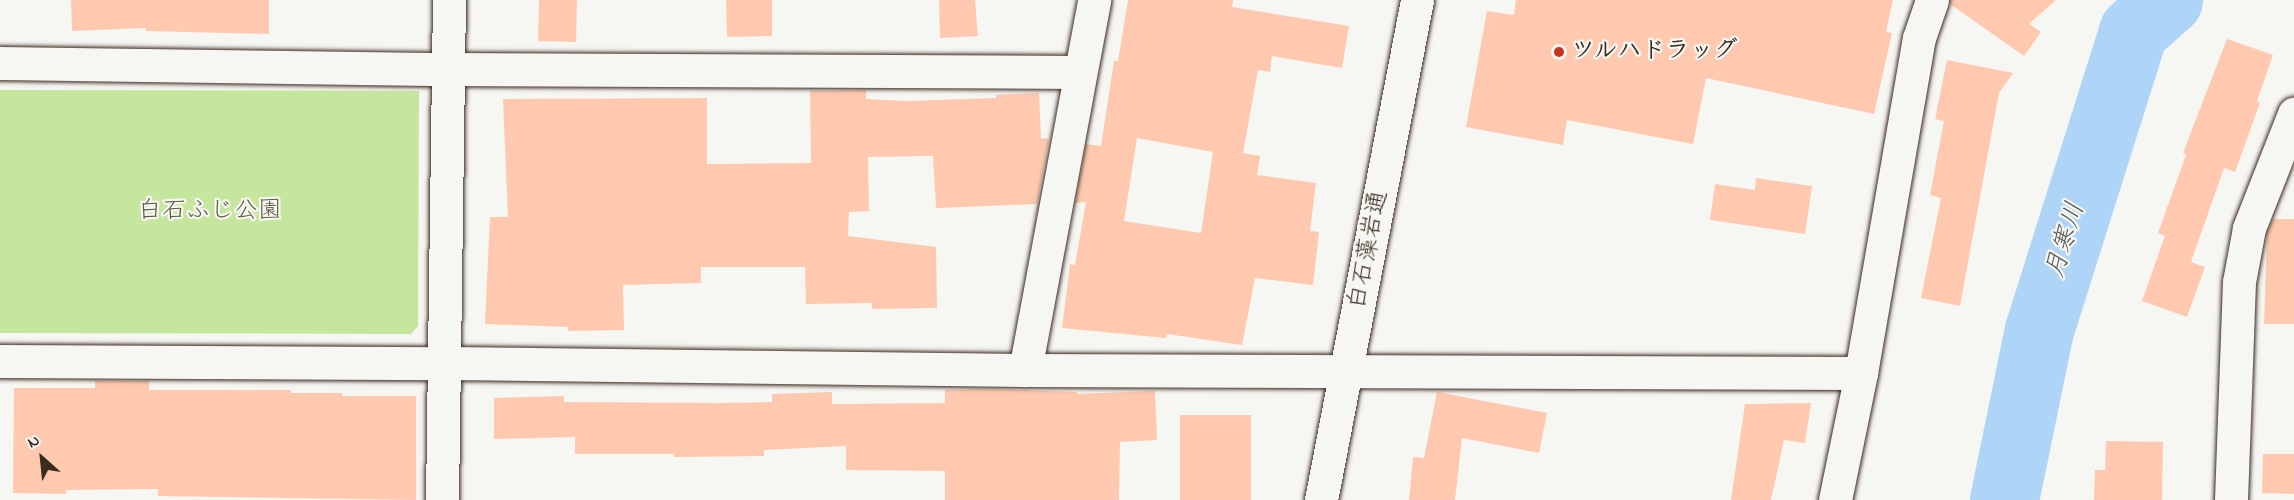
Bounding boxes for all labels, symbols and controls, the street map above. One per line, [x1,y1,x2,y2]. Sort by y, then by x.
place label: ツルハドラッグ [1571,38,1739,66]
marker: ツルハドラッグ [1552,45,1566,59]
street label: 白石藻岩通 [1343,188,1395,312]
park label: 白石ふじ公園 [138,198,282,226]
water label: 月寒川 [2041,199,2093,283]
north arrow [12,428,72,488]
text: N [24,429,44,455]

